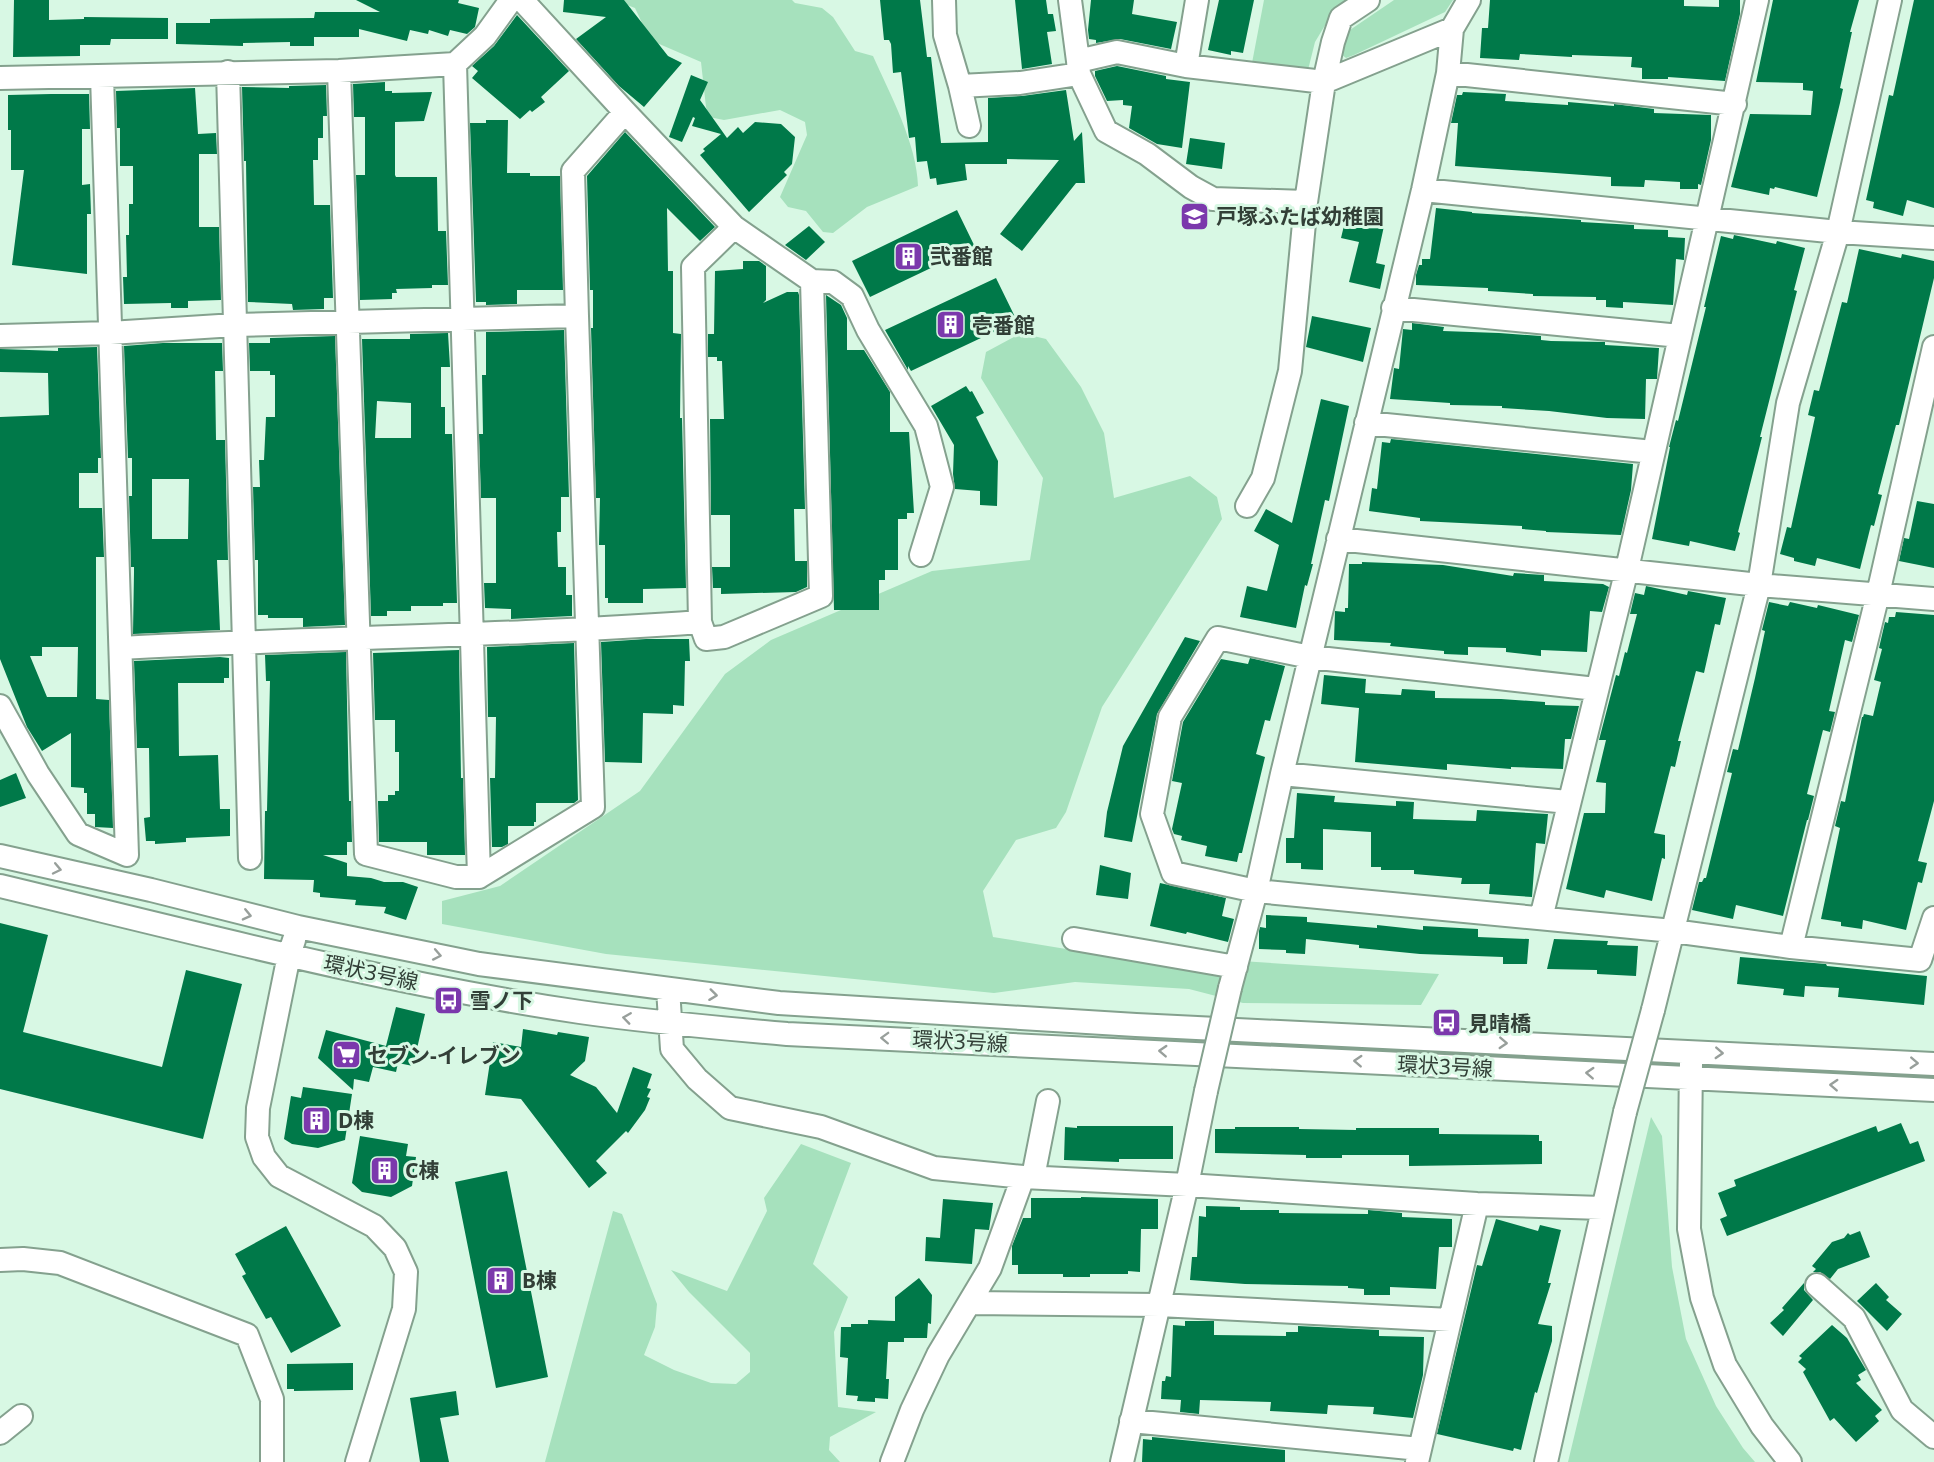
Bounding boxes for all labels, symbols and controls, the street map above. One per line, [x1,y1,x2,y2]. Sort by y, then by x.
school or university icon: 戸塚ふたば幼稚園 [1179,200,1211,232]
place label: 戸塚ふたば幼稚園 [1216,202,1384,230]
building icon: 弐番館 [893,240,925,272]
place label: 弐番館 [930,242,993,270]
building icon: 壱番館 [935,309,967,341]
place label: 壱番館 [972,311,1035,339]
one-way arrow [52,862,62,875]
one-way arrow [241,908,251,921]
street label: 環状3号線 [321,948,421,996]
one-way arrow [432,948,442,961]
bus stop icon: 雪ノ下 [433,984,465,1016]
place label: 雪ノ下 [470,986,533,1014]
one-way arrow [709,988,718,1001]
bus stop icon: 見晴橋 [1431,1007,1463,1039]
place label: 見晴橋 [1468,1009,1531,1037]
one-way arrow [623,1013,632,1025]
street label: 環状3号線 [911,1025,1009,1057]
one-way arrow [880,1031,889,1044]
one-way arrow [1499,1036,1508,1049]
supermarket icon: セブン-イレブン [330,1039,362,1071]
place label: セブン-イレブン [367,1041,521,1069]
one-way arrow [1159,1045,1168,1058]
one-way arrow [1715,1047,1724,1060]
street label: 環状3号線 [1396,1050,1494,1082]
one-way arrow [1353,1055,1362,1068]
one-way arrow [1909,1057,1918,1070]
one-way arrow [1586,1066,1595,1079]
one-way arrow [1829,1079,1838,1092]
building icon: D棟 [301,1104,333,1136]
place label: D棟 [338,1106,374,1134]
building icon: C棟 [368,1154,400,1186]
place label: C棟 [405,1156,439,1184]
building icon: B棟 [485,1264,517,1296]
place label: B棟 [522,1266,557,1294]

